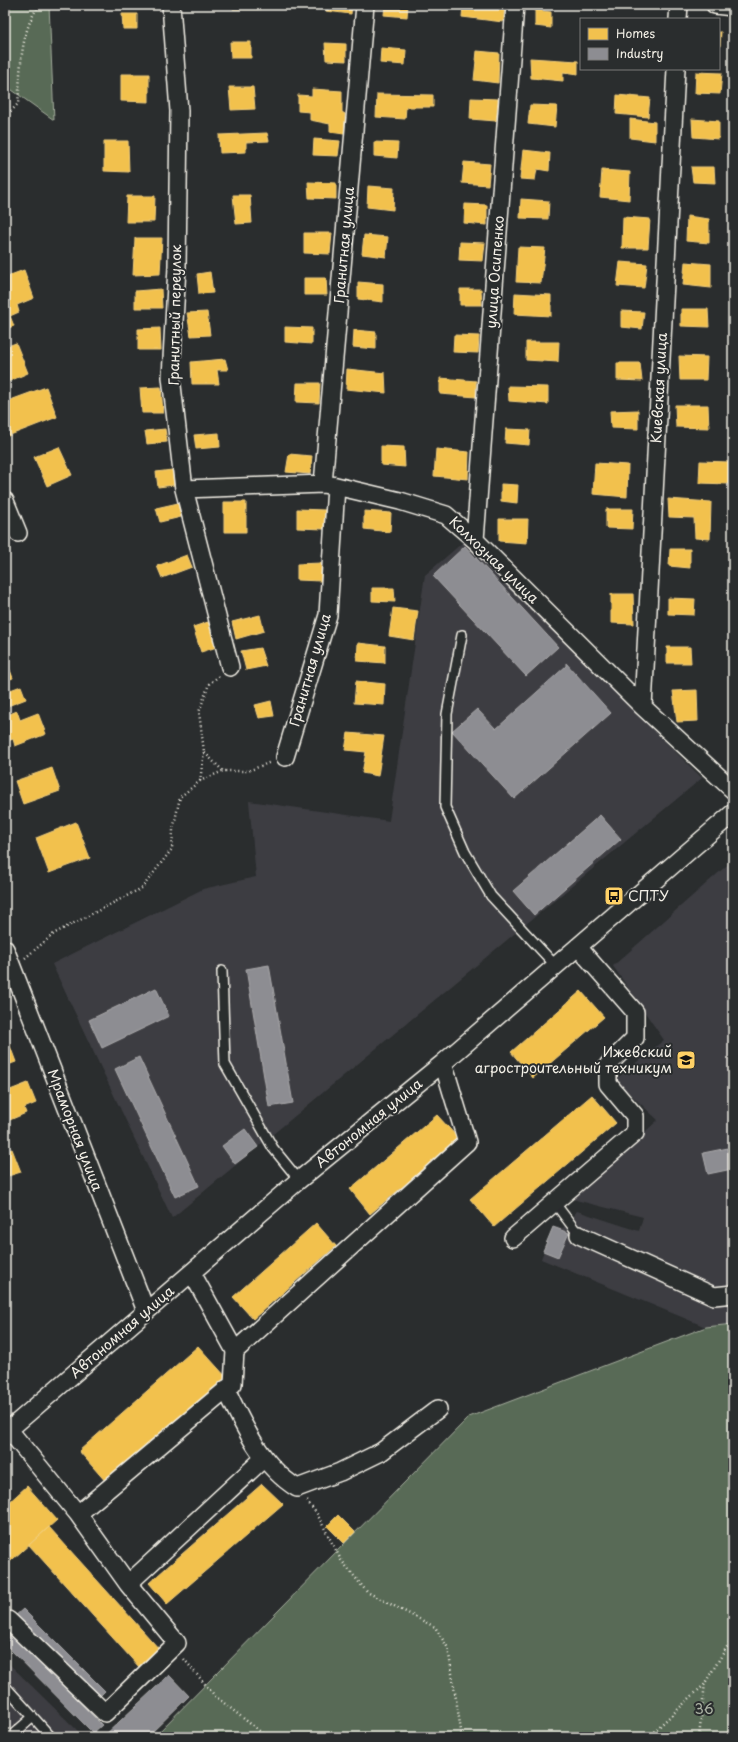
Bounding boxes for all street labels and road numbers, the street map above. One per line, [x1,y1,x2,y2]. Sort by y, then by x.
street label: Гранитная улица [328,186,359,304]
street label: улица Осипенко [480,215,509,329]
street label: Гранитный переулок [163,244,186,386]
street label: Киевская улица [645,332,672,444]
street label: Колхозная улица [445,511,544,608]
street label: Гранитная улица [283,611,336,729]
street label: Мраморная улица [42,1066,109,1194]
street label: Автономная улица [311,1073,427,1172]
street label: Автономная улица [65,1280,179,1383]

